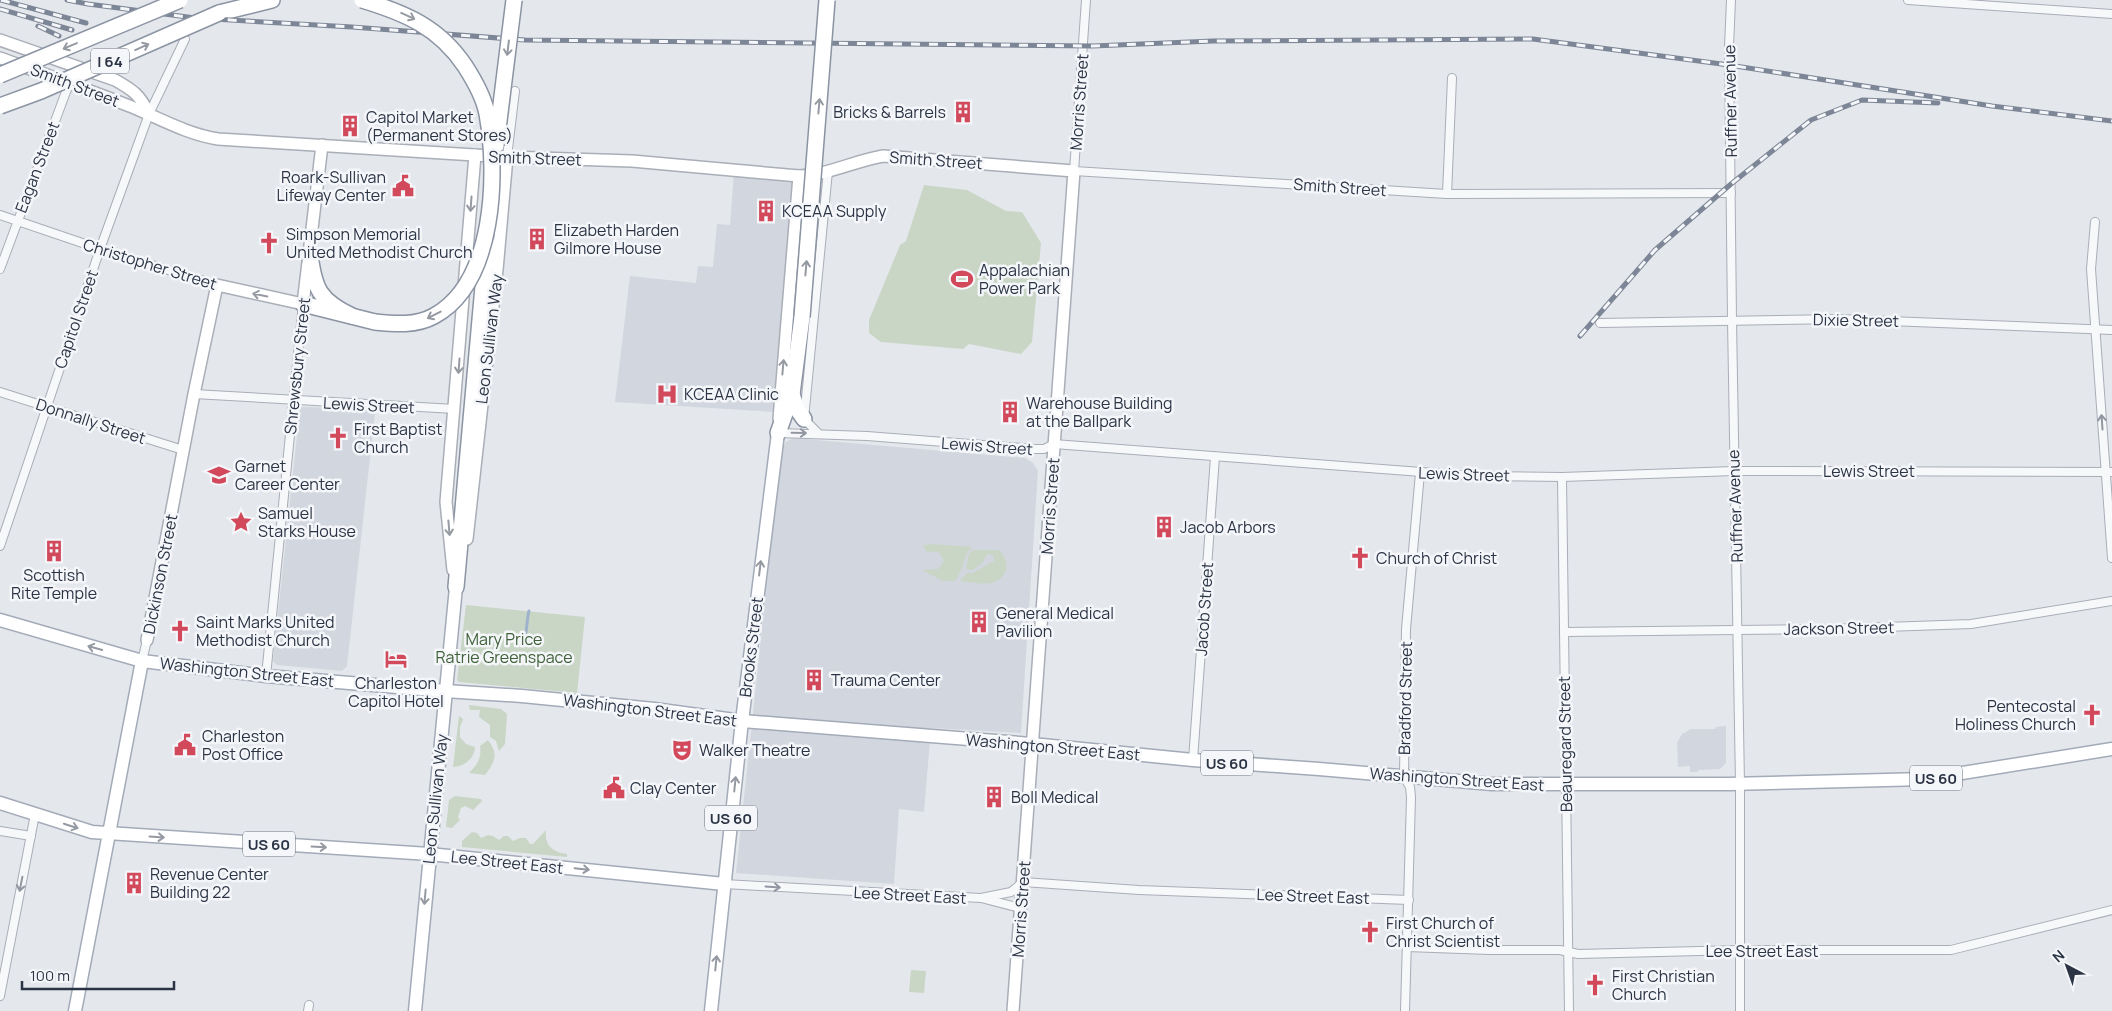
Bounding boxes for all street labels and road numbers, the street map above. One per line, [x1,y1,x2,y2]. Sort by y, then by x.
street label: Ruffner Avenue [1718,44,1742,158]
road number: I 64 [91,48,129,74]
street label: Morris Street [1065,53,1093,151]
street label: Smith Street [28,58,122,112]
street label: Eagan Street [10,118,64,216]
street label: Smith Street [488,145,582,171]
street label: Smith Street [889,146,983,174]
street label: Smith Street [1293,173,1387,201]
street label: Christopher Street [80,233,220,295]
street label: Capitol Street [49,267,103,371]
street label: Leon Sullivan Way [470,272,508,405]
street label: Shrewsbury Street [279,296,315,436]
street label: Dixie Street [1813,308,1899,332]
street label: Lewis Street [323,392,415,418]
street label: Donnally Street [33,393,149,449]
street label: Lewis Street [940,432,1034,460]
street label: Ruffner Avenue [1722,449,1748,563]
street label: Morris Street [1036,457,1064,555]
street label: Lewis Street [1823,460,1915,482]
street label: Lewis Street [1418,461,1510,487]
street label: Dickinson Street [138,512,182,636]
street label: Jacob Street [1190,561,1218,657]
street label: Brooks Street [734,596,768,698]
street label: Jackson Street [1784,616,1894,640]
street label: Bradford Street [1393,641,1417,755]
street label: Washington Street East [159,652,335,692]
street label: Beauregard Street [1553,676,1577,812]
street label: Washington Street East [562,688,738,732]
street label: Washington Street East [965,728,1141,766]
street label: Leon Sullivan Way [417,732,453,865]
road number: US 60 [1201,750,1253,776]
street label: Washington Street East [1369,762,1545,796]
road number: US 60 [1910,766,1962,790]
road number: US 60 [705,806,757,830]
road number: US 60 [243,832,295,856]
street label: Lee Street East [450,845,564,879]
street label: Morris Street [1007,860,1035,958]
street label: Lee Street East [853,881,967,909]
street label: Lee Street East [1256,883,1370,909]
street label: Lee Street East [1705,940,1819,962]

